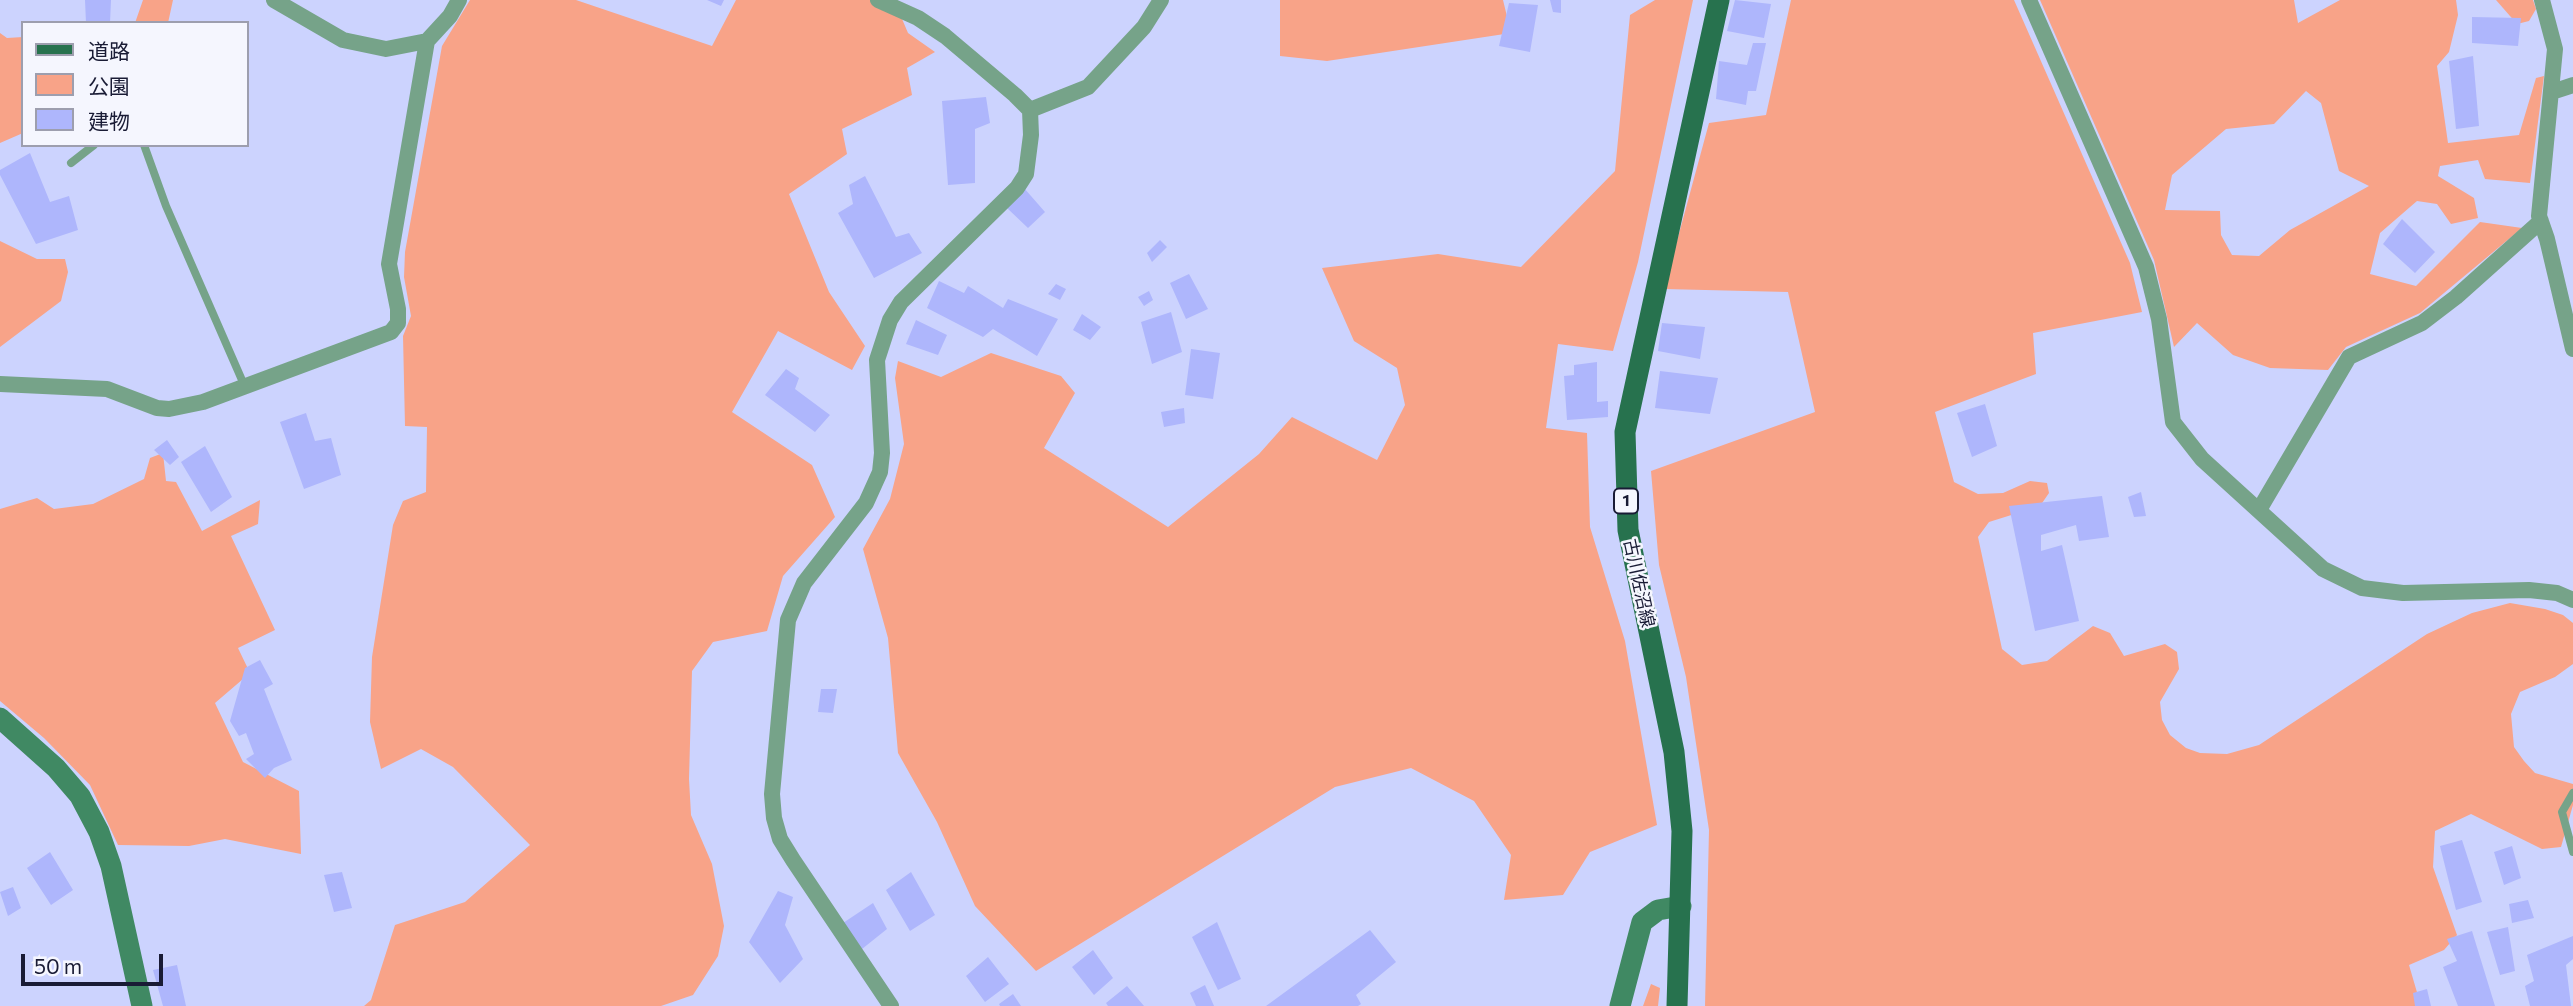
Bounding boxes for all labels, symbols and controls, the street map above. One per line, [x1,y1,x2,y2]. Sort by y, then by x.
legend [21,21,248,147]
text: 道路 [88,38,130,63]
text: 公園 [88,73,130,98]
text: 建物 [88,108,130,133]
road number: 1 [1614,488,1638,514]
street label: 古川佐沼線 [1619,537,1659,629]
scale bar [24,940,166,984]
text: 50 m [34,953,82,978]

